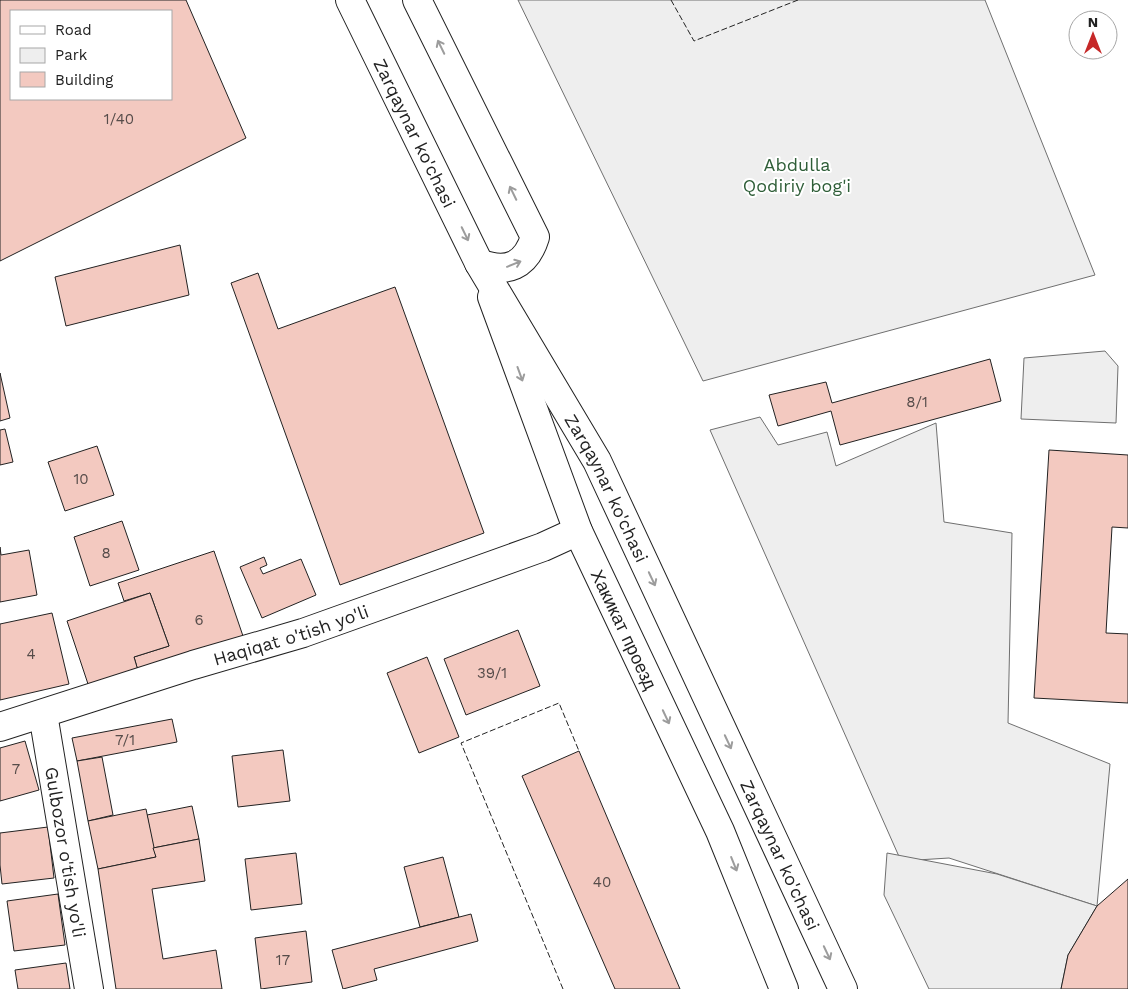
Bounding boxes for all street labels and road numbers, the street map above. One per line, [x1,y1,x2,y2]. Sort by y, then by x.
street label: Zarqaynar ko'chasi [370,55,461,211]
street label: Zarqaynar ko'chasi [561,410,653,565]
street label: Хакикат проезд [587,566,662,693]
street label: Haqiqat o'tish yo'li [211,600,371,669]
street label: Gulbozor o'tish yo'li [41,765,91,939]
street label: Zarqaynar ko'chasi [737,776,825,933]

